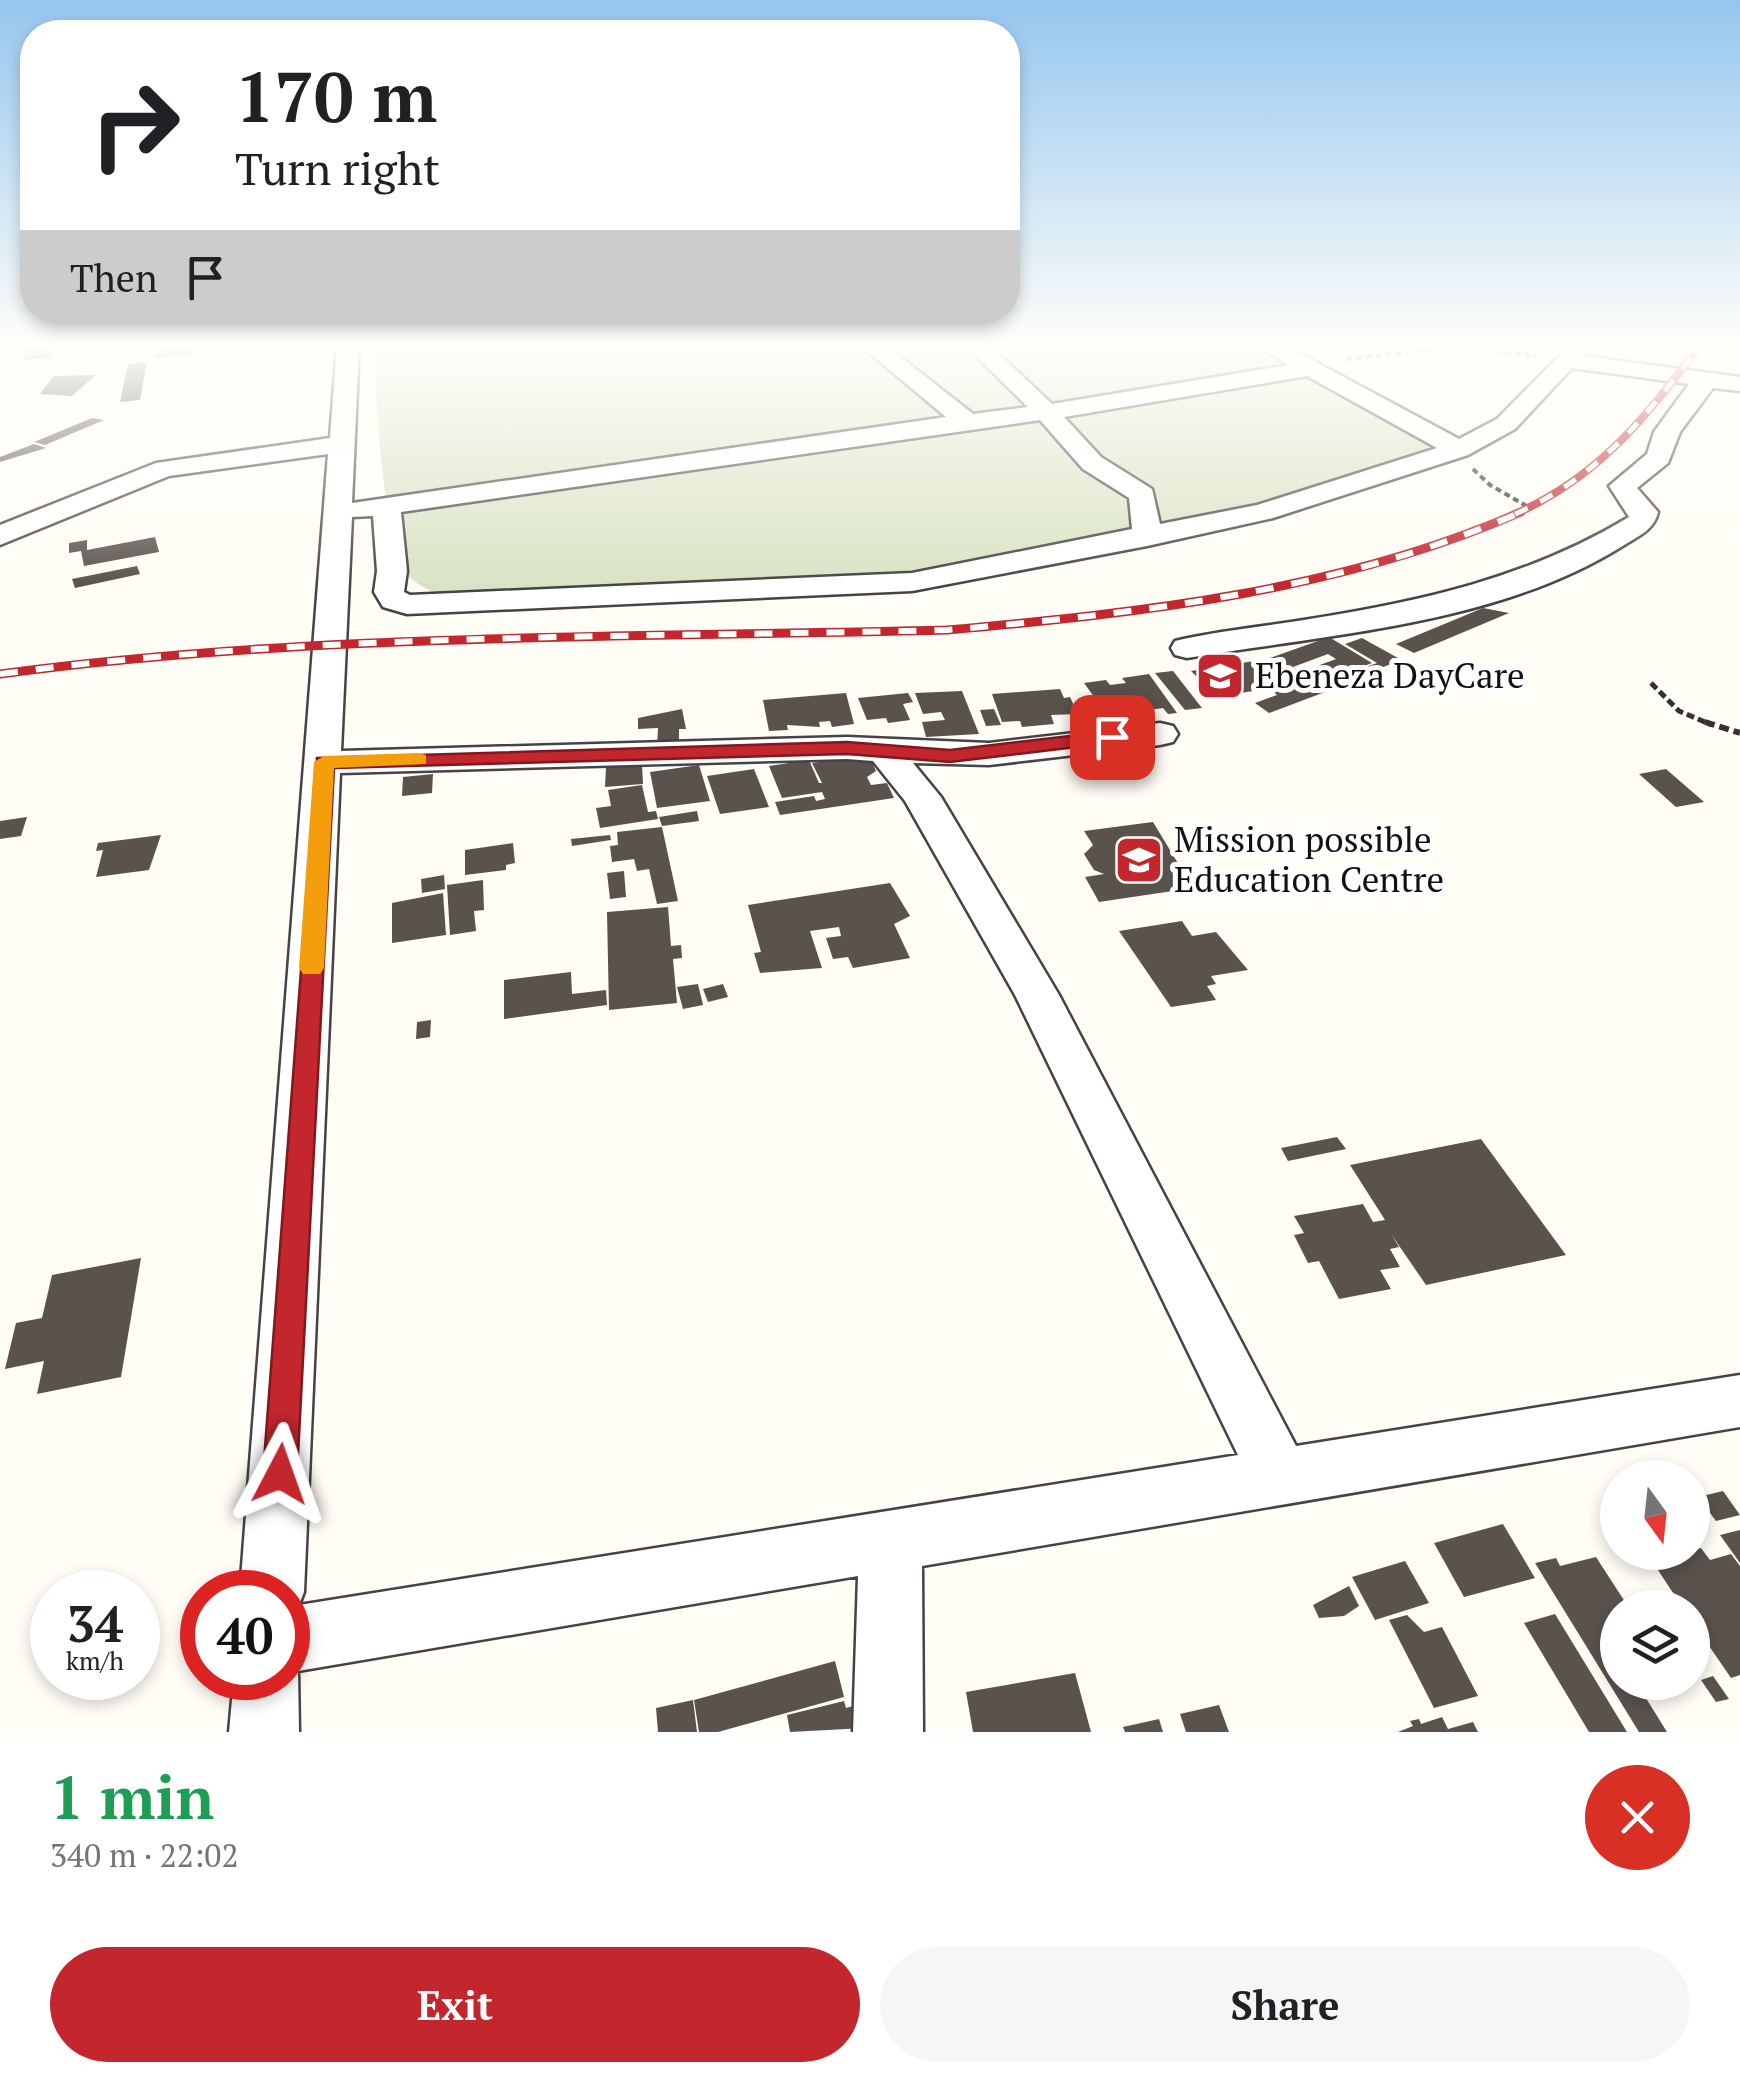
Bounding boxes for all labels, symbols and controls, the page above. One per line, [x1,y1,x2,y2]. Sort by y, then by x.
text: 170 m [235,49,437,142]
icon: right [70,60,200,190]
text: Turn right [235,138,440,198]
icon: arrive [178,250,233,305]
text: Then [70,253,158,303]
school or university icon: Ebeneza DayCare [1194,650,1246,702]
place label: Ebeneza DayCare [1255,652,1525,698]
pin [1070,695,1155,780]
icon: arrive [1085,710,1140,765]
place label: Mission possible Education Centre [1174,816,1444,902]
school or university icon: Mission possible Education Centre [1113,834,1165,886]
position arrow [228,1422,332,1526]
north arrow [1600,1460,1710,1570]
map controls [1600,1460,1710,1700]
speed limit sign: 40 [180,1570,310,1700]
text: 34 [67,1590,123,1656]
button: layers [1600,1590,1710,1700]
text: km/h [66,1644,124,1677]
text: 1 min [50,1757,214,1836]
button: close [1585,1765,1690,1870]
text: 340 m · 22:02 [50,1834,238,1876]
button: Exit [50,1947,860,2062]
button: Share [880,1947,1690,2062]

